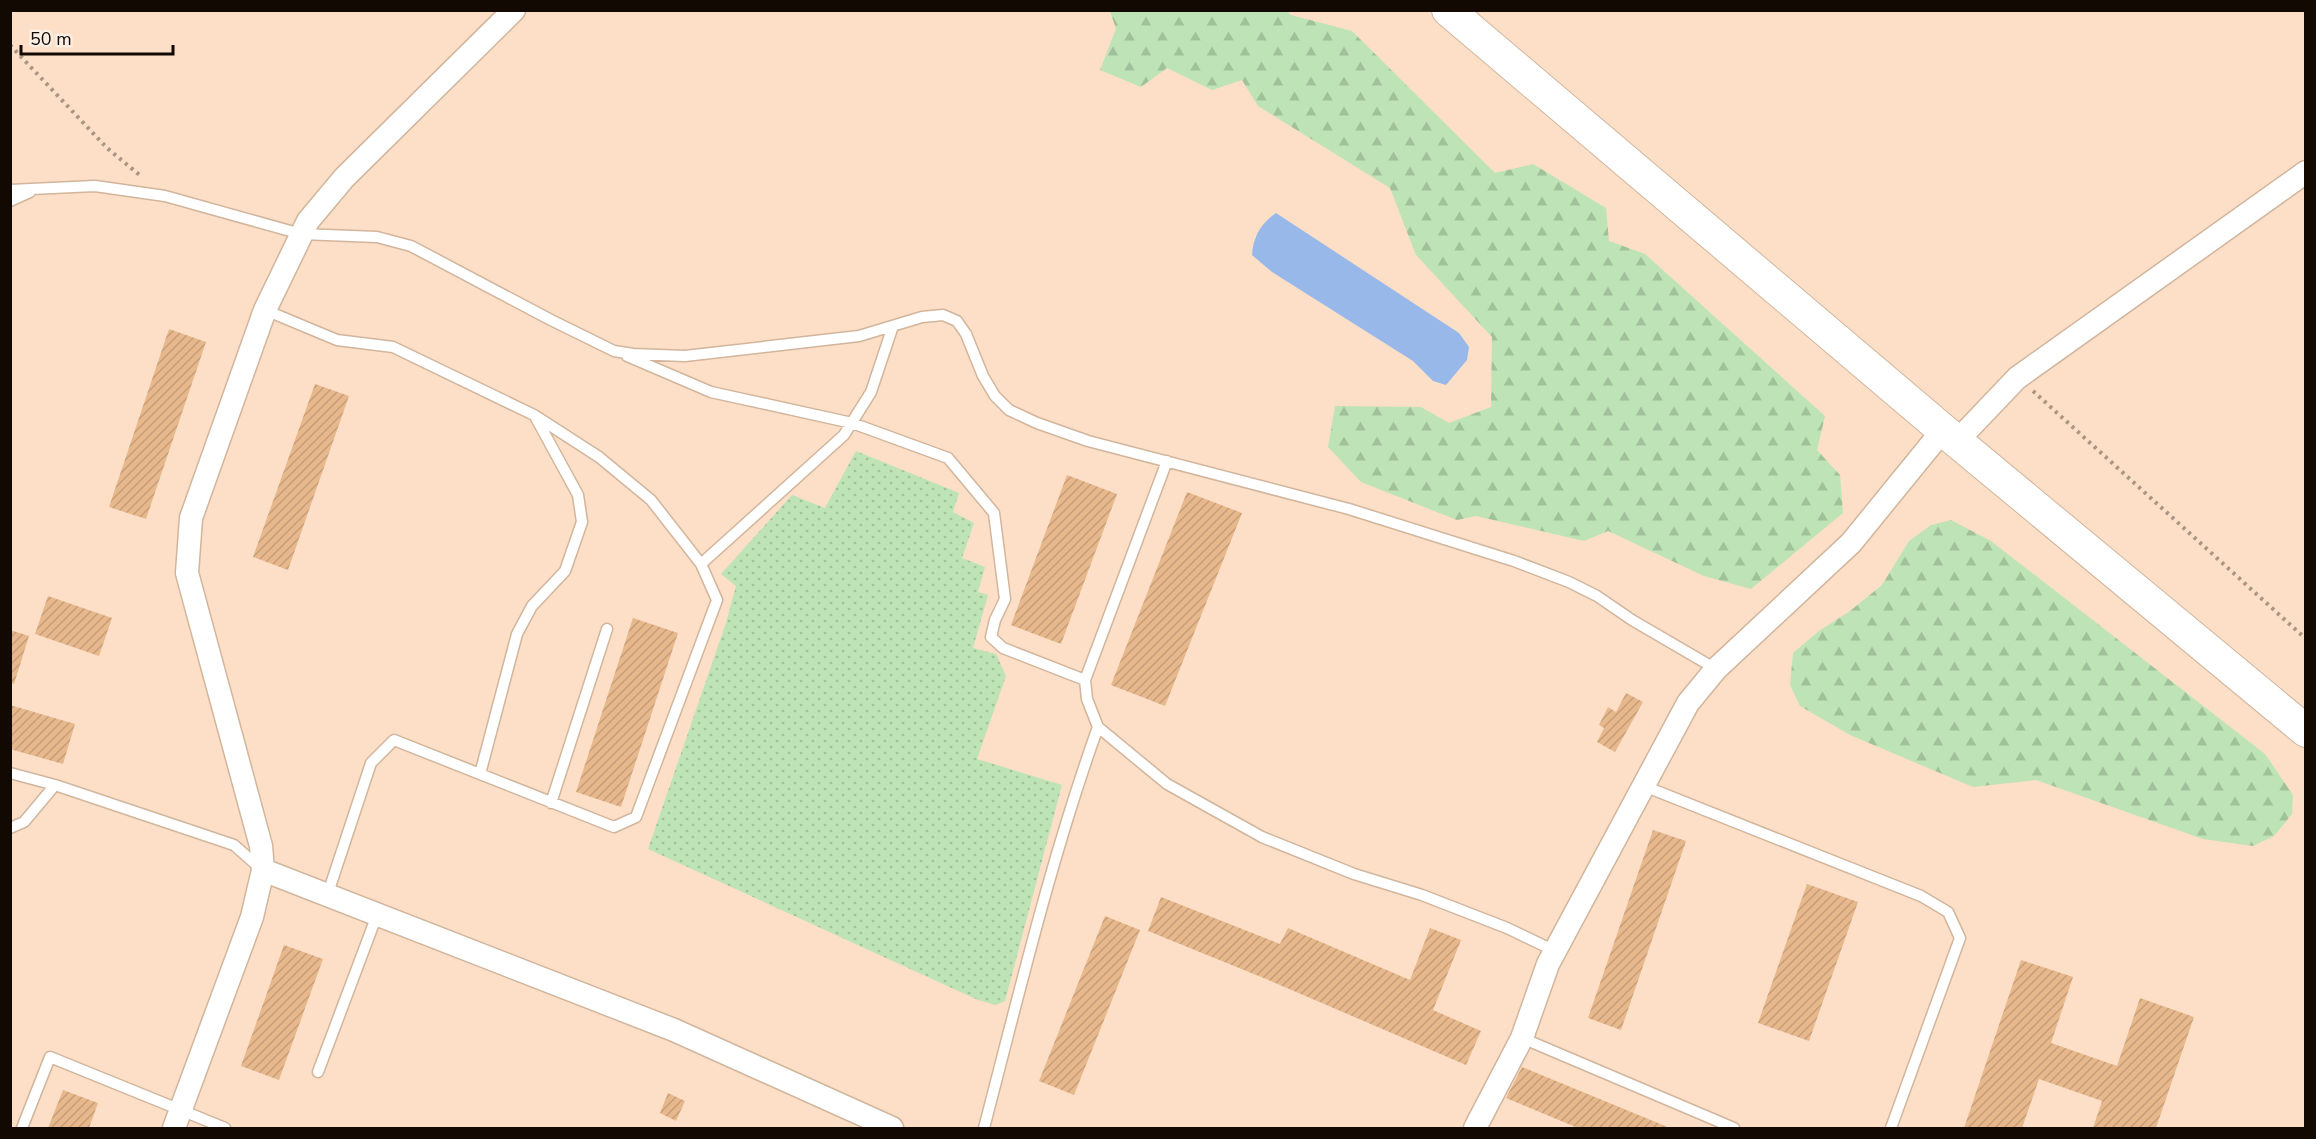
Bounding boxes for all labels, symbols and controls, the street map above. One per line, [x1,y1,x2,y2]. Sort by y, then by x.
scale bar [21,18,172,56]
text: 50 m [30,27,72,51]

